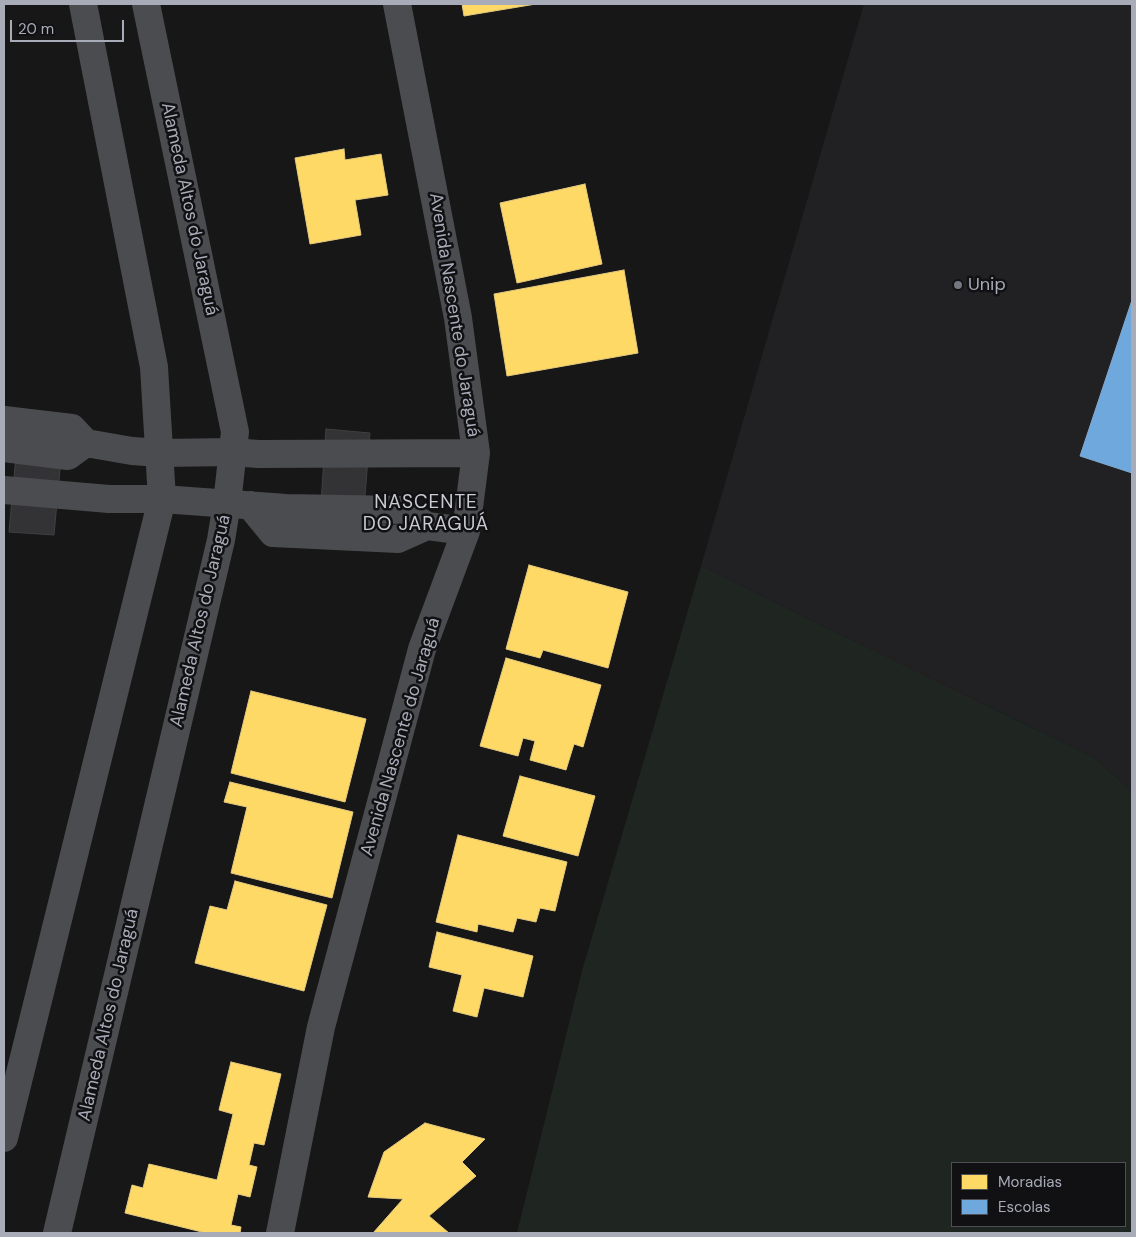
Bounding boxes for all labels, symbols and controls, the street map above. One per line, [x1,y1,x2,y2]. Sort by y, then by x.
scale bar [12,10,126,42]
text: 20 m [18,19,54,39]
street label: Alameda Altos do Jaraguá [156,100,222,318]
street label: Avenida Nascente do Jaraguá [424,191,484,439]
place label: Unip [968,274,1006,296]
marker: Unip [952,279,964,291]
district label: NASCENTE DO JARAGUÁ [362,492,490,536]
street label: Alameda Altos do Jaraguá [166,513,236,729]
street label: Avenida Nascente do Jaraguá [357,615,445,859]
street label: Alameda Altos do Jaraguá [74,907,144,1123]
legend [951,1162,1126,1227]
text: Moradias [998,1172,1062,1192]
text: Escolas [998,1197,1051,1217]

